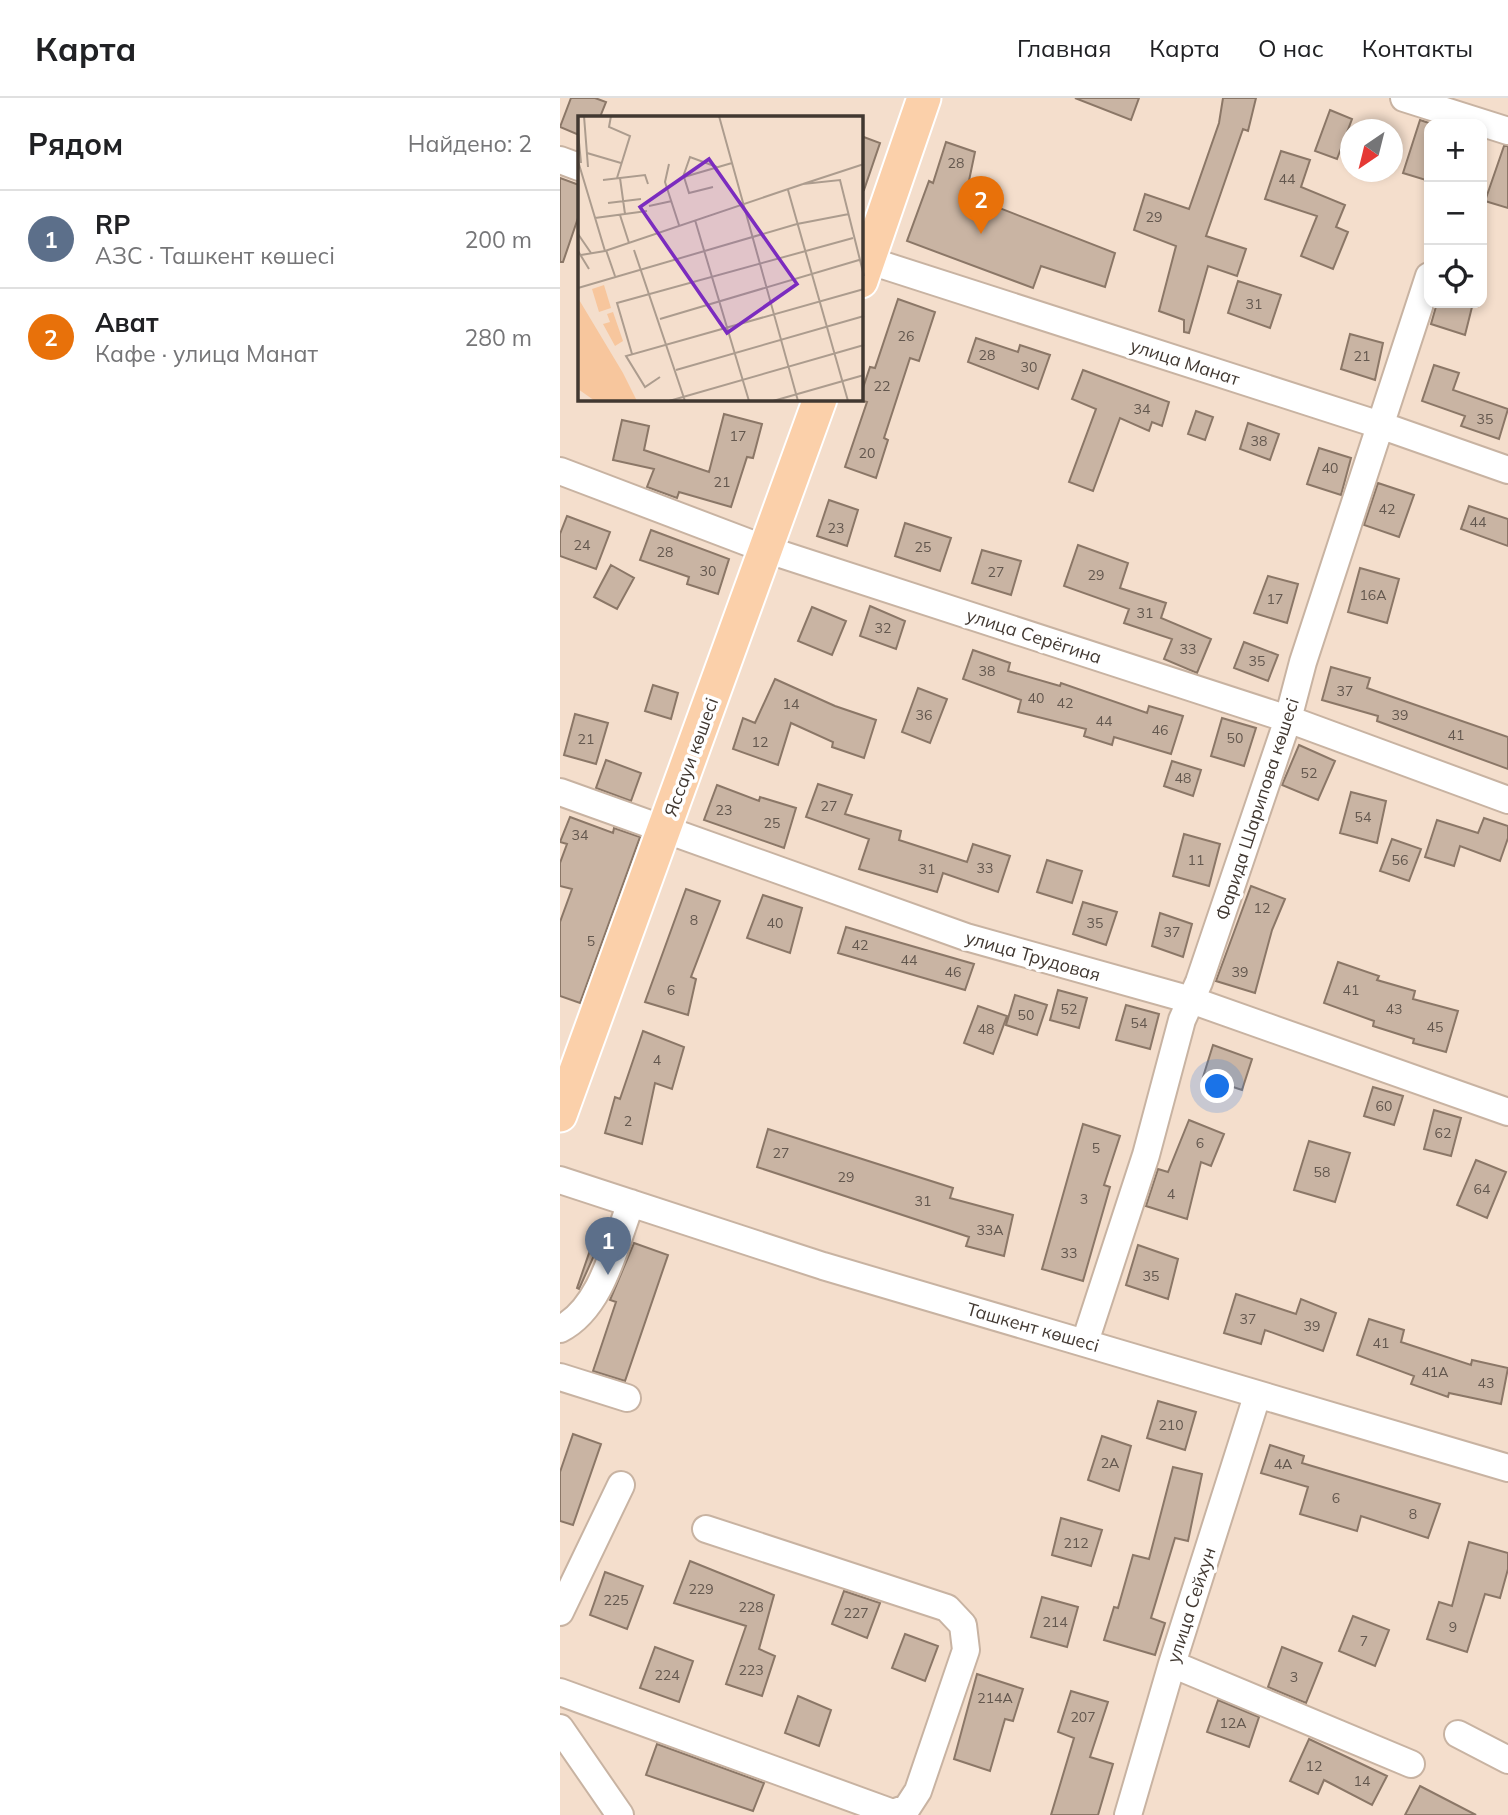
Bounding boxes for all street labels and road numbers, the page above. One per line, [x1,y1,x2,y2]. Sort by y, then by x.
street label: улица Манат [1127,334,1243,391]
street label: улица Серёгина [964,603,1104,669]
street label: Яссауи көшесі [659,694,723,820]
street label: Фарида Шарипова көшесі [1210,695,1304,923]
street label: улица Трудовая [963,926,1103,986]
street label: Ташкент көшесі [964,1297,1102,1357]
street label: улица Сейхун [1161,1544,1221,1666]

